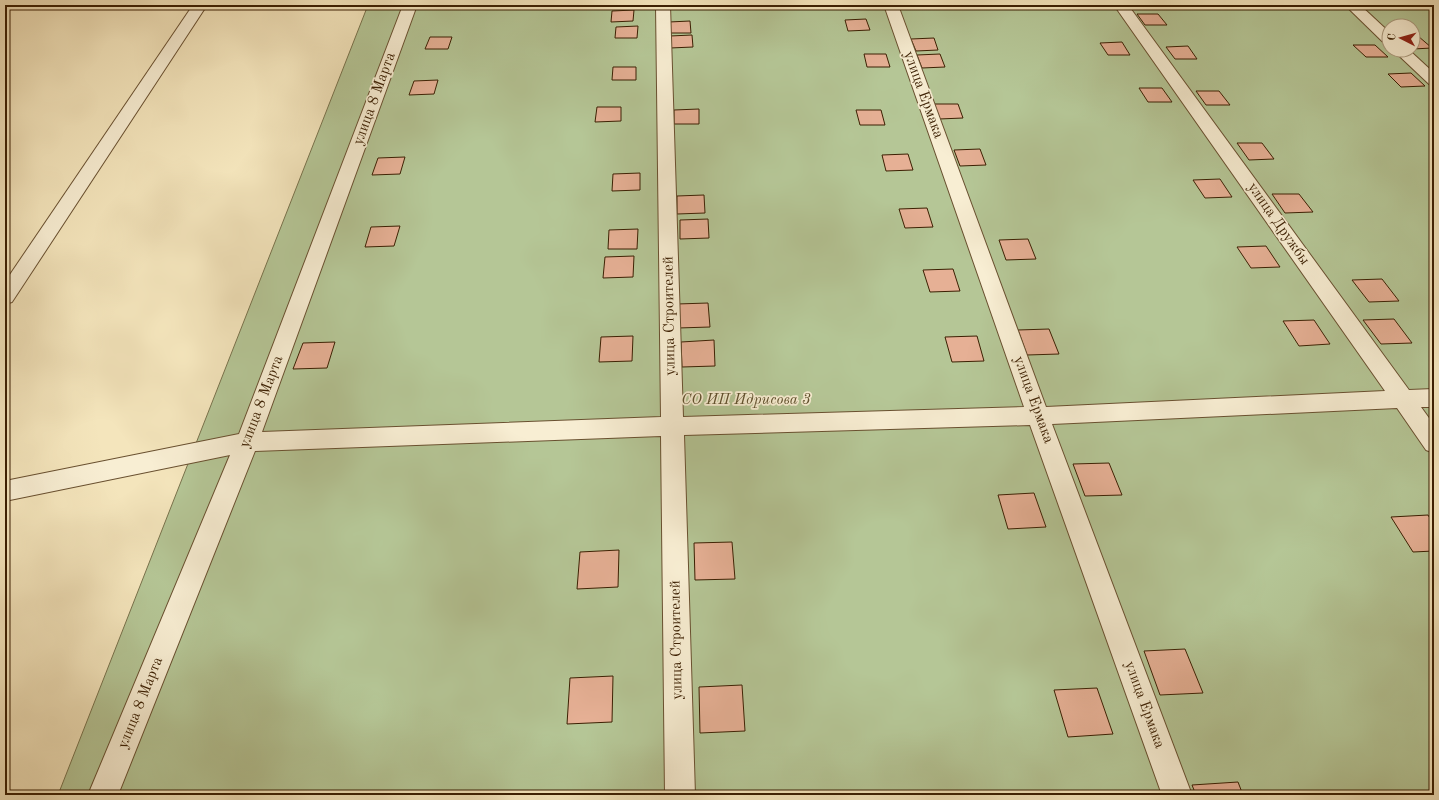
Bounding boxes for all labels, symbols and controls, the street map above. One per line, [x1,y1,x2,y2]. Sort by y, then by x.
north arrow [1381,18,1421,58]
text: С [1387,33,1398,41]
street label: улица Ермака [900,49,946,141]
street label: улица 8 Марта [351,50,399,147]
street label: улица Дружбы [1244,180,1312,268]
street label: улица Строителей [661,256,679,376]
street label: улица 8 Марта [237,353,287,450]
street label: улица Ермака [1010,354,1056,446]
park label: СО ИП Идрисова 3 [681,393,811,408]
street label: улица Строителей [668,580,686,700]
street label: улица 8 Марта [116,654,166,751]
street label: улица Ермака [1121,659,1167,751]

